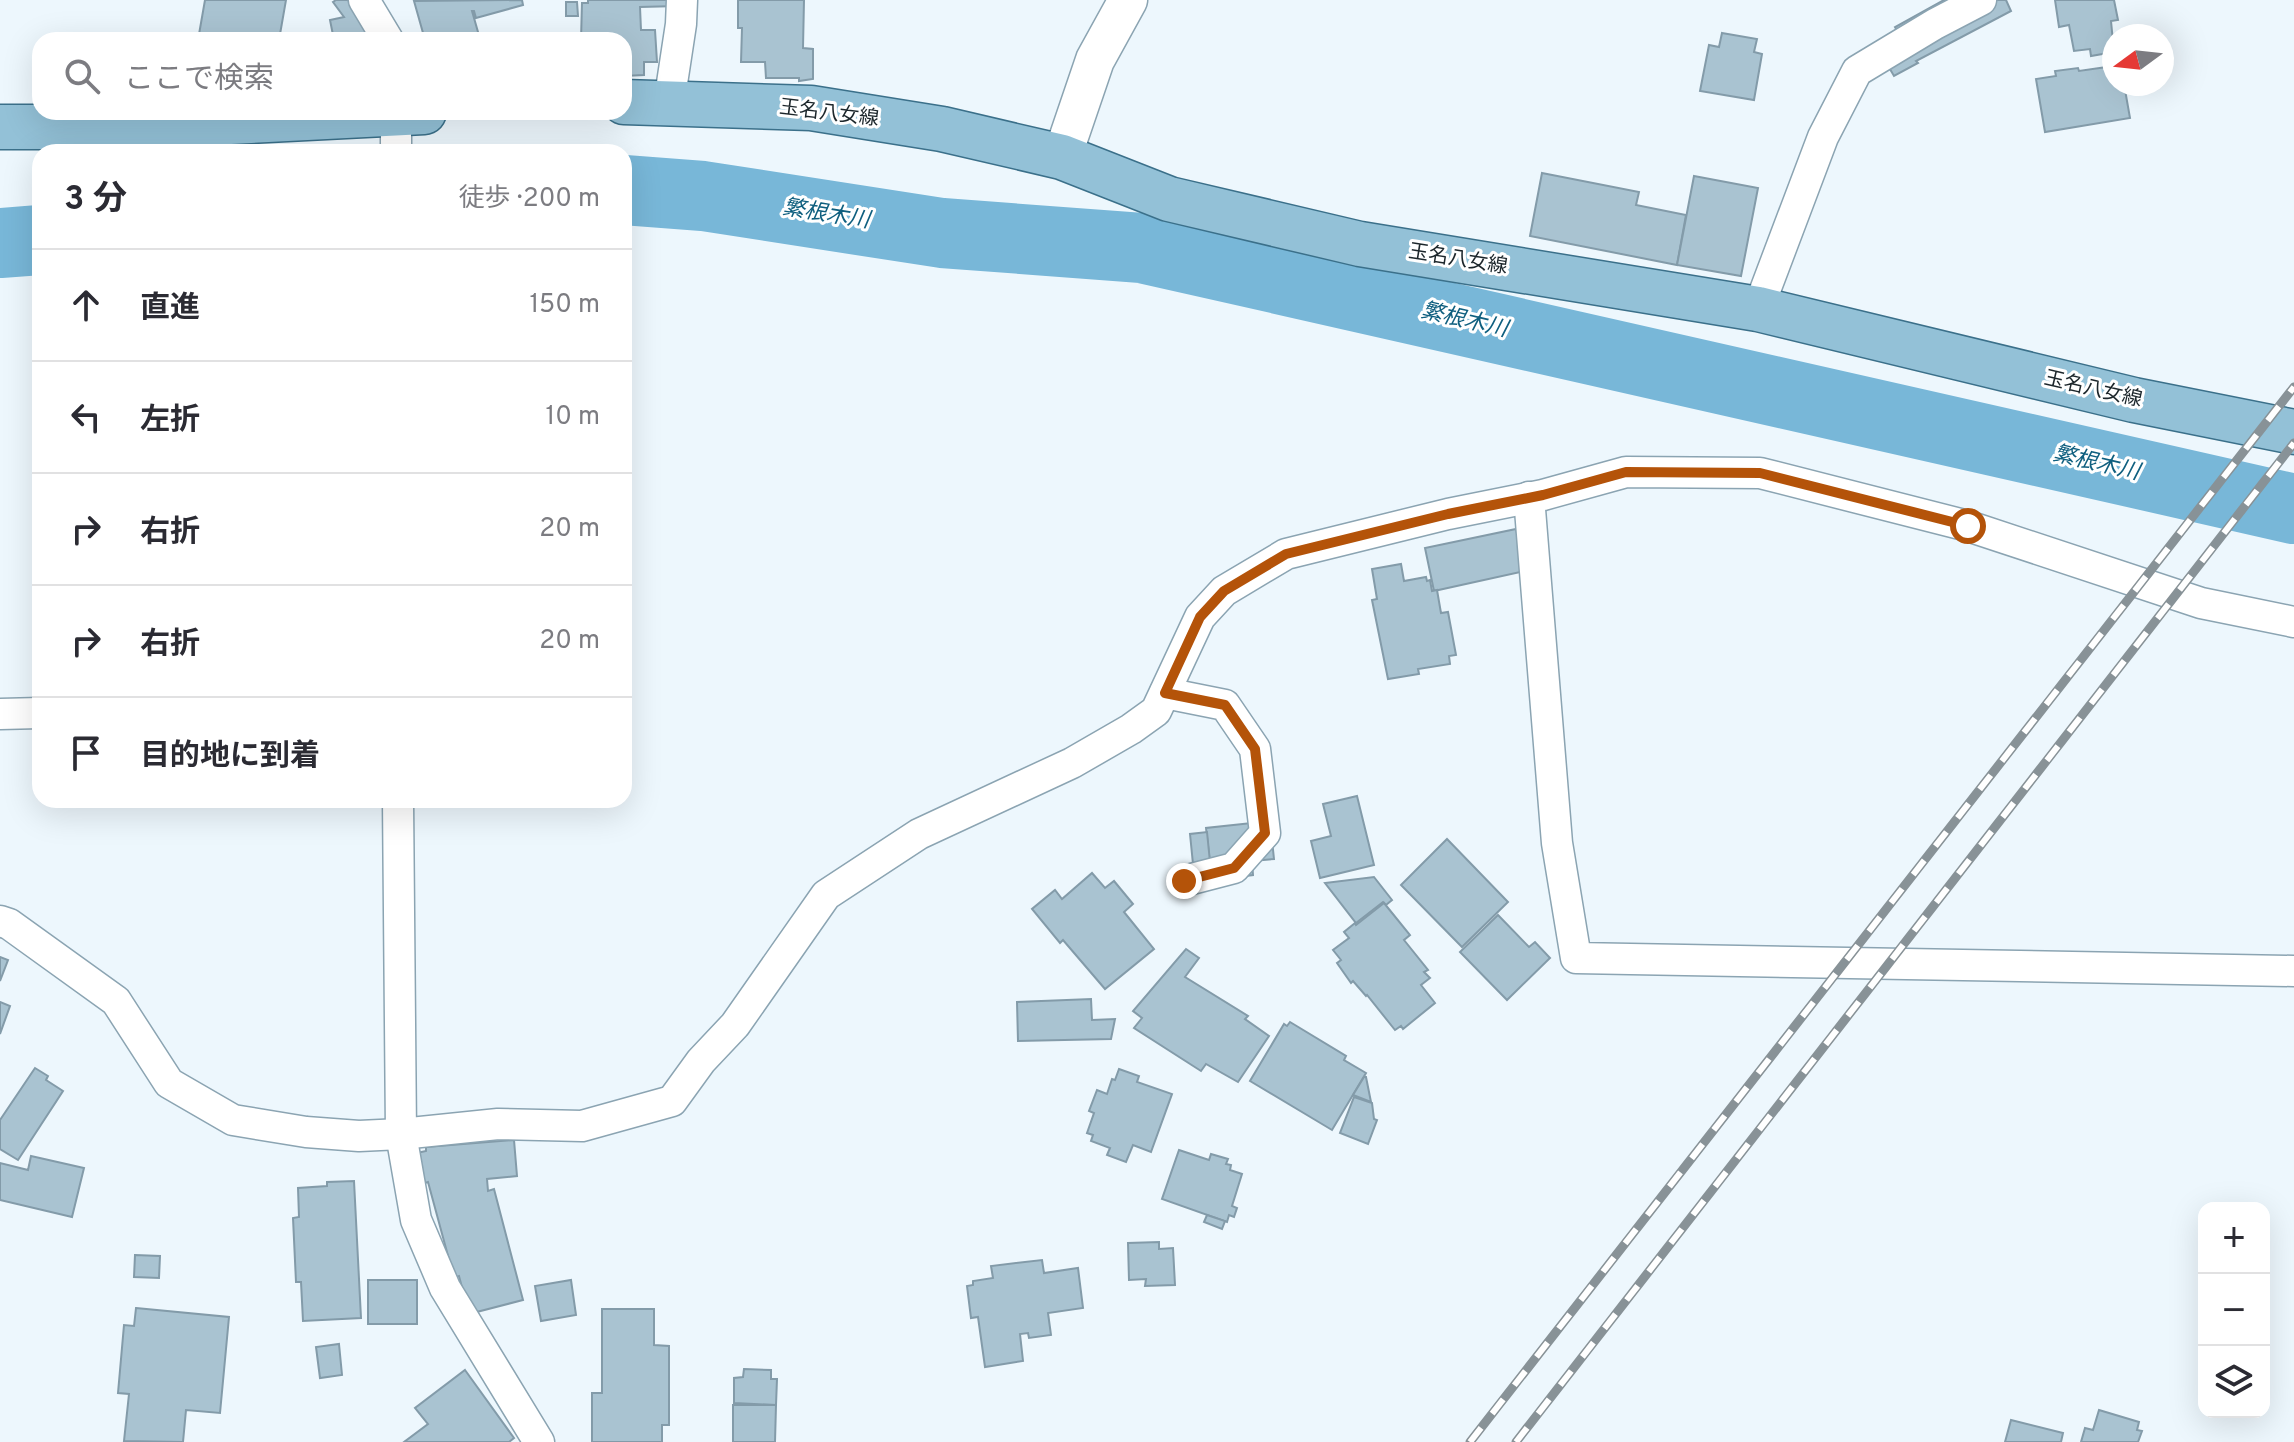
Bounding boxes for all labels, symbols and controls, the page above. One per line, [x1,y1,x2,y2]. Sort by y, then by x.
north arrow [2102,24,2174,96]
search box [32,32,632,120]
icon: search [60,54,104,98]
text: ここで検索 [124,62,274,99]
street label: 玉名八女線 [778,95,880,133]
text: 3 分 [64,179,127,222]
text: 徒歩 · 200 m [459,183,600,216]
water label: 繁根木川 [780,195,874,236]
street label: 玉名八女線 [1407,239,1509,281]
icon: ahead [64,283,108,327]
text: 150 m [529,289,600,322]
text: 直進 [140,291,200,328]
water label: 繁根木川 [1418,298,1512,345]
street label: 玉名八女線 [2041,366,2145,414]
icon: left [64,395,108,439]
text: 10 m [545,401,600,434]
text: 左折 [140,403,200,440]
water label: 繁根木川 [2050,441,2144,488]
icon: right [64,507,108,551]
route start [1950,508,1986,544]
text: 20 m [539,513,600,546]
text: 右折 [140,515,200,552]
icon: right [64,619,108,663]
text: 20 m [539,625,600,658]
text: 右折 [140,627,200,664]
icon: arrive [64,731,108,775]
text: 目的地に到着 [140,739,320,776]
route end [1166,863,1202,899]
map controls [2198,1202,2270,1418]
button: + [2198,1202,2270,1274]
button: − [2198,1274,2270,1346]
button: layers [2198,1346,2270,1418]

